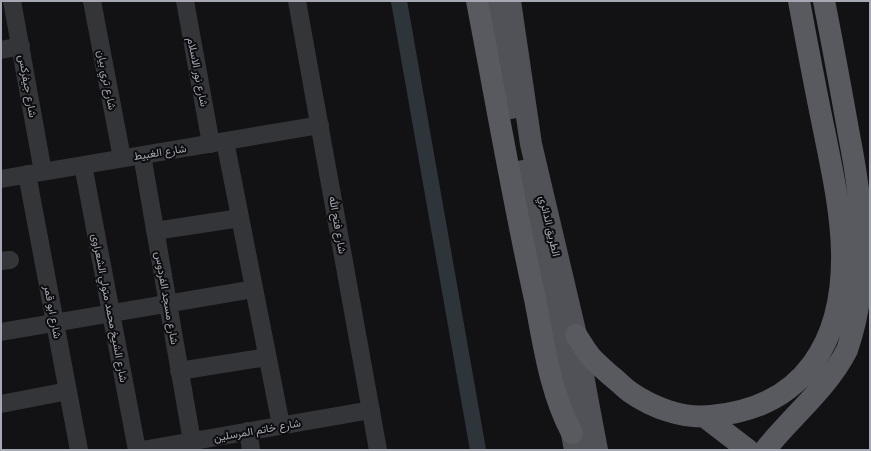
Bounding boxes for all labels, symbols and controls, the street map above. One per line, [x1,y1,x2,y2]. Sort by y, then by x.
street label: شارع نور الاسلام [183,36,212,108]
street label: شارع تري بيان [91,49,120,112]
street label: شارع جيفركس [15,53,40,119]
street label: شارع الغبيط [133,141,188,164]
street label: الطريق الدائري [533,194,564,258]
street label: شارع فتح الله [325,195,350,255]
street label: شارع الشيخ محمد متولي الشعراوى [86,232,131,385]
street label: شارع مسجد الفردوس [151,250,182,346]
street label: شارع ابو قمر [40,283,65,340]
street label: شارع خاتم المرسلين [212,415,302,446]

